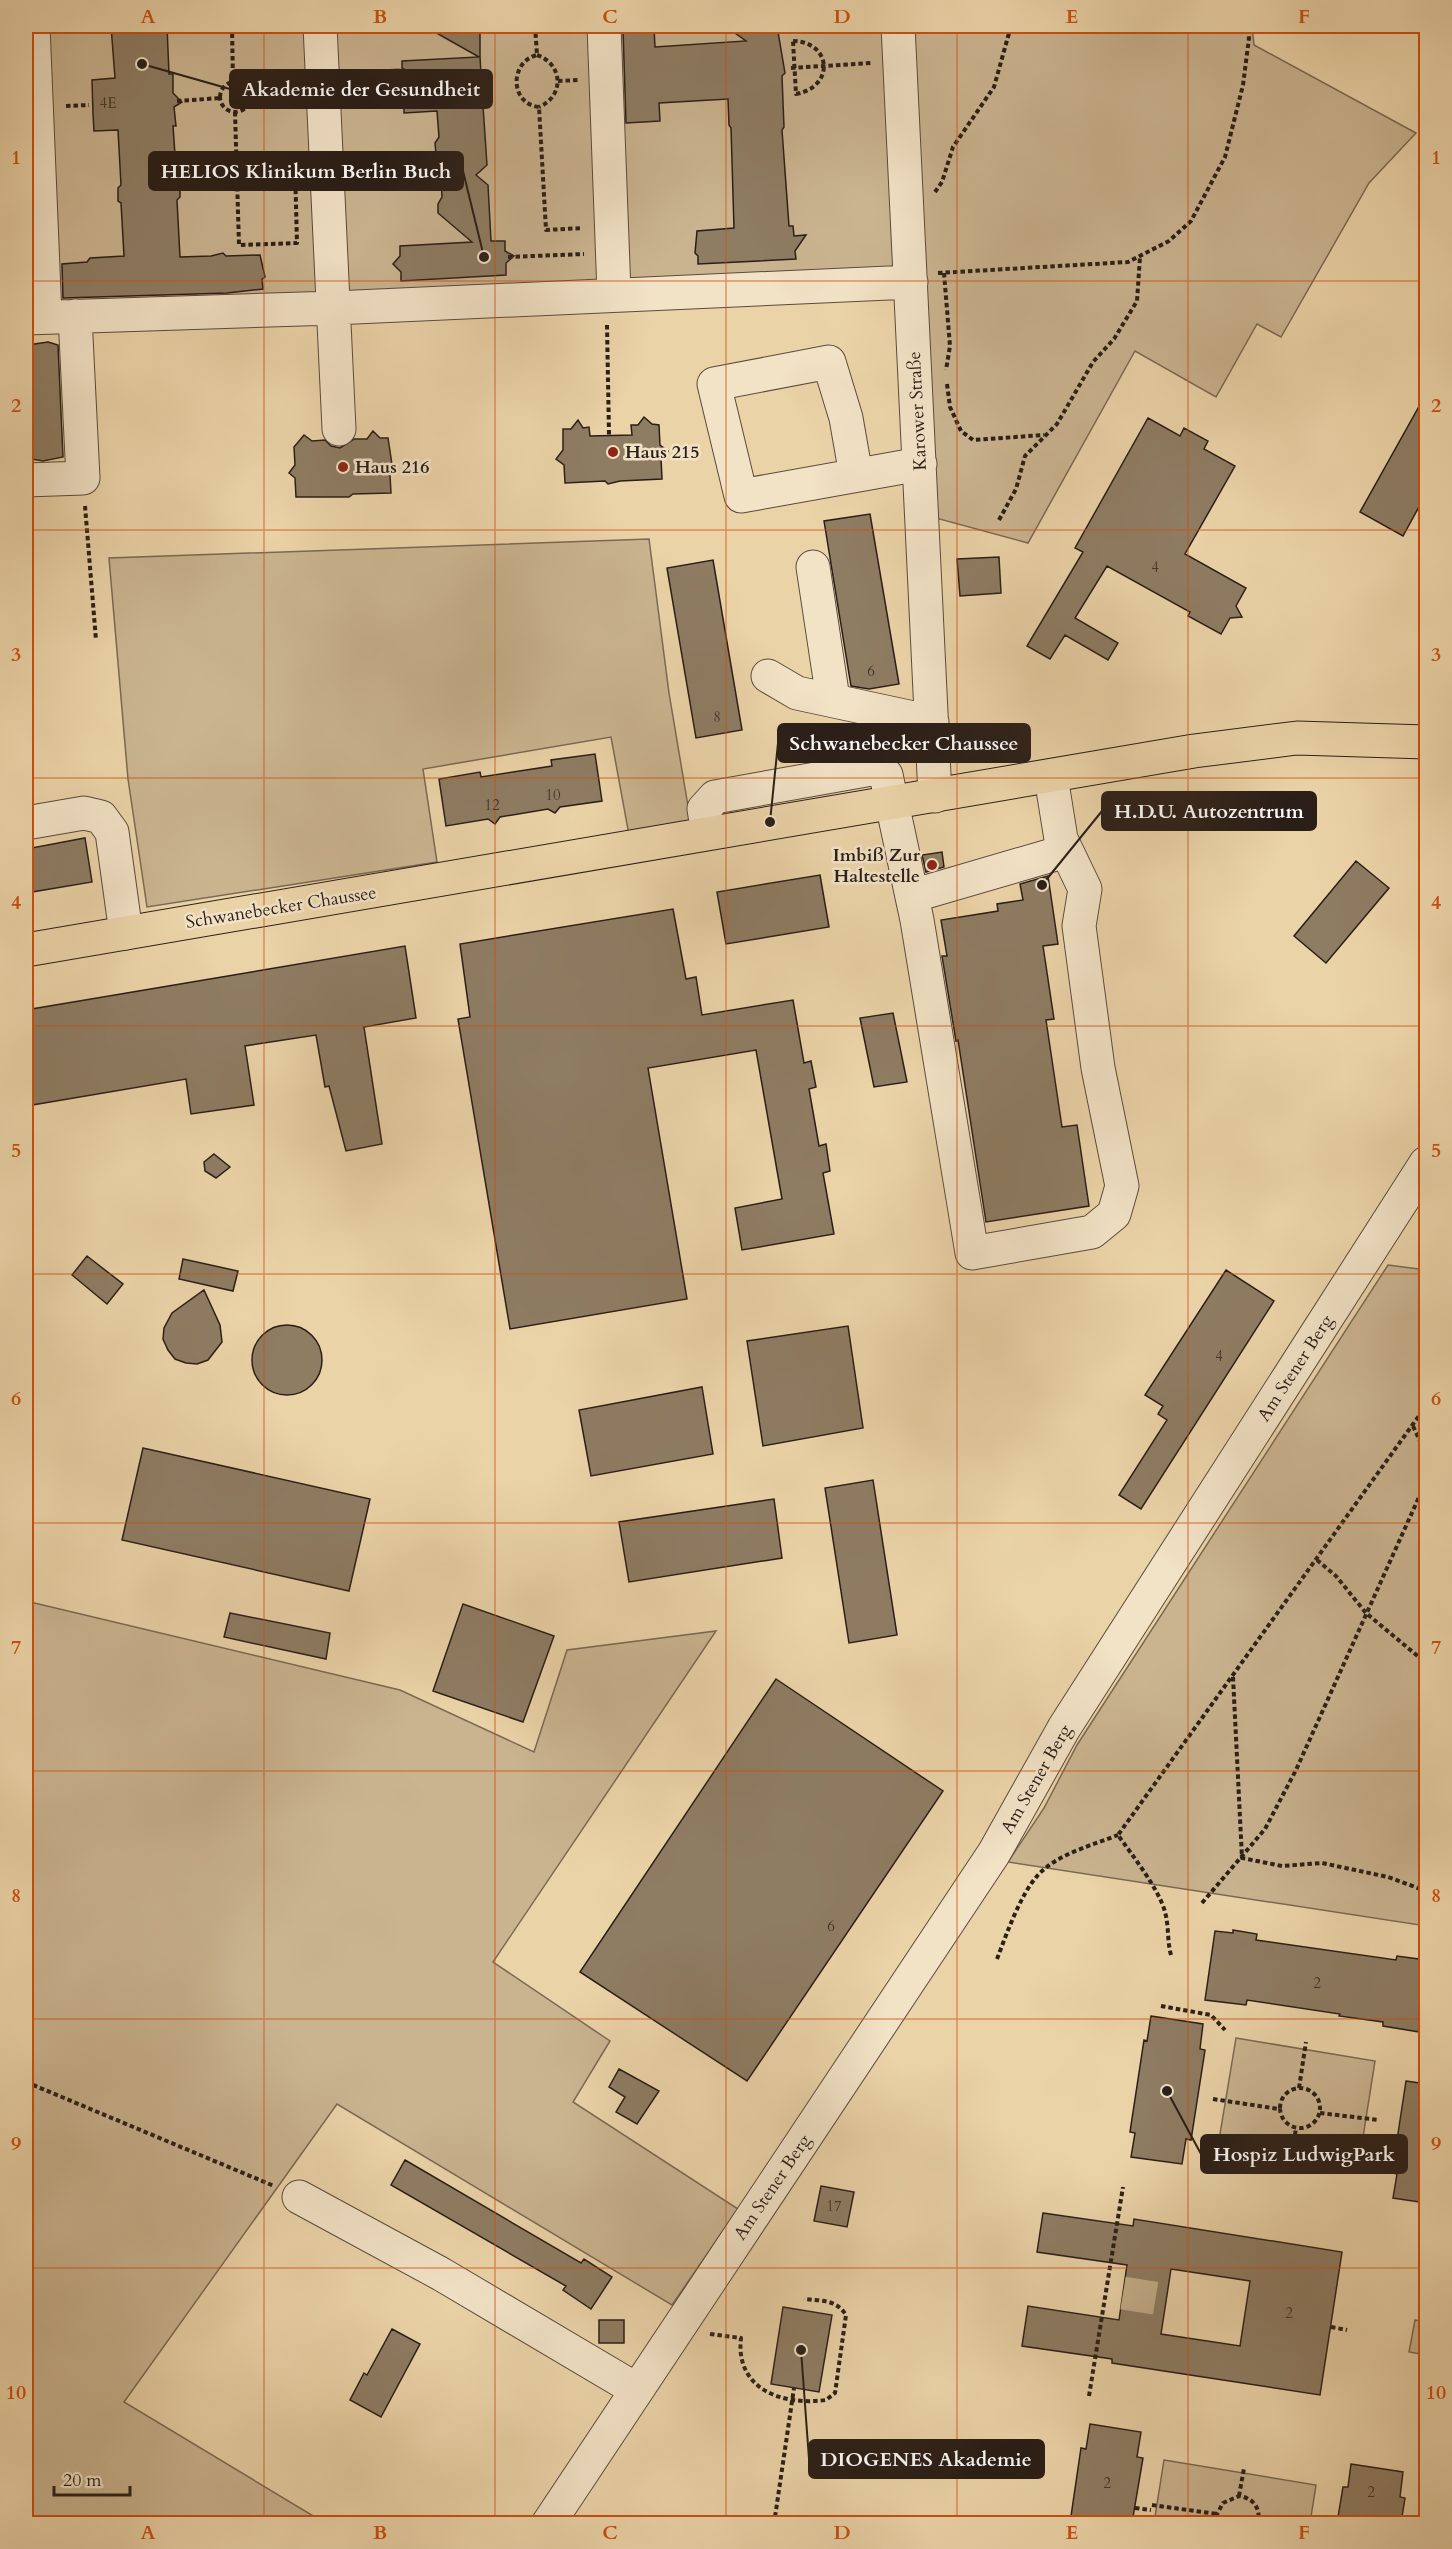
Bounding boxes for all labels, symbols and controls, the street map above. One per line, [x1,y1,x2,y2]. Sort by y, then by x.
text: A [140,3,156,30]
text: B [373,3,387,30]
text: C [602,3,618,30]
text: D [833,3,851,30]
text: E [1066,3,1078,30]
text: F [1298,3,1310,30]
callout: Akademie der Gesundheit [230,70,492,108]
text: Akademie der Gesundheit [242,76,480,103]
house number: 4E [100,93,116,113]
text: 1 [11,144,21,171]
text: 1 [1431,144,1441,171]
callout: HELIOS Klinikum Berlin Buch [149,152,463,190]
text: HELIOS Klinikum Berlin Buch [161,158,452,185]
street label: Karower Straße [902,351,933,471]
text: 2 [11,392,21,419]
text: 2 [1431,392,1441,419]
place label: Haus 215 [625,440,699,465]
marker: Haus 215 [606,445,620,459]
place label: Haus 216 [355,455,429,480]
marker: Haus 216 [336,460,350,474]
house number: 4 [1151,557,1159,577]
text: 3 [11,641,21,668]
text: 3 [1431,641,1441,668]
house number: 6 [867,661,875,681]
house number: 8 [713,707,721,727]
callout: Schwanebecker Chaussee [778,724,1030,762]
text: Schwanebecker Chaussee [790,730,1018,757]
house number: 10 [545,785,561,805]
callout: H.D.U. Autozentrum [1102,792,1316,830]
house number: 12 [484,795,500,815]
text: H.D.U. Autozentrum [1114,798,1305,825]
place label: Imbiß Zur Haltestelle [833,843,921,889]
marker: Imbiß Zur Haltestelle [925,858,939,872]
street label: Schwanebecker Chaussee [184,880,378,935]
text: 4 [11,889,21,916]
text: 4 [1431,889,1441,916]
text: 5 [11,1137,21,1164]
text: 5 [1431,1137,1441,1164]
street label: Am Stener Berg [1252,1309,1340,1426]
house number: 4 [1215,1346,1223,1366]
text: 6 [11,1385,21,1412]
text: 6 [1431,1385,1441,1412]
text: 7 [11,1634,21,1661]
text: 7 [1431,1634,1441,1661]
street label: Am Stener Berg [995,1719,1078,1839]
text: 8 [11,1882,21,1909]
text: 8 [1431,1882,1441,1909]
house number: 6 [827,1916,835,1936]
house number: 2 [1313,1973,1321,1993]
street label: Am Stener Berg [728,2129,818,2245]
text: 9 [11,2130,21,2157]
text: 9 [1431,2130,1441,2157]
callout: Hospiz LudwigPark [1201,2135,1407,2173]
text: Hospiz LudwigPark [1213,2141,1395,2168]
house number: 17 [826,2196,842,2216]
house number: 2 [1285,2303,1293,2323]
text: 10 [6,2379,26,2406]
text: 10 [1426,2379,1446,2406]
callout: DIOGENES Akademie [809,2440,1044,2478]
text: DIOGENES Akademie [820,2446,1032,2473]
scale bar [54,2459,130,2497]
text: 20 m [63,2468,102,2493]
house number: 2 [1103,2473,1111,2493]
house number: 2 [1367,2482,1375,2502]
text: A [140,2519,156,2546]
text: B [373,2519,387,2546]
text: C [602,2519,618,2546]
text: D [833,2519,851,2546]
text: E [1066,2519,1078,2546]
text: F [1298,2519,1310,2546]

